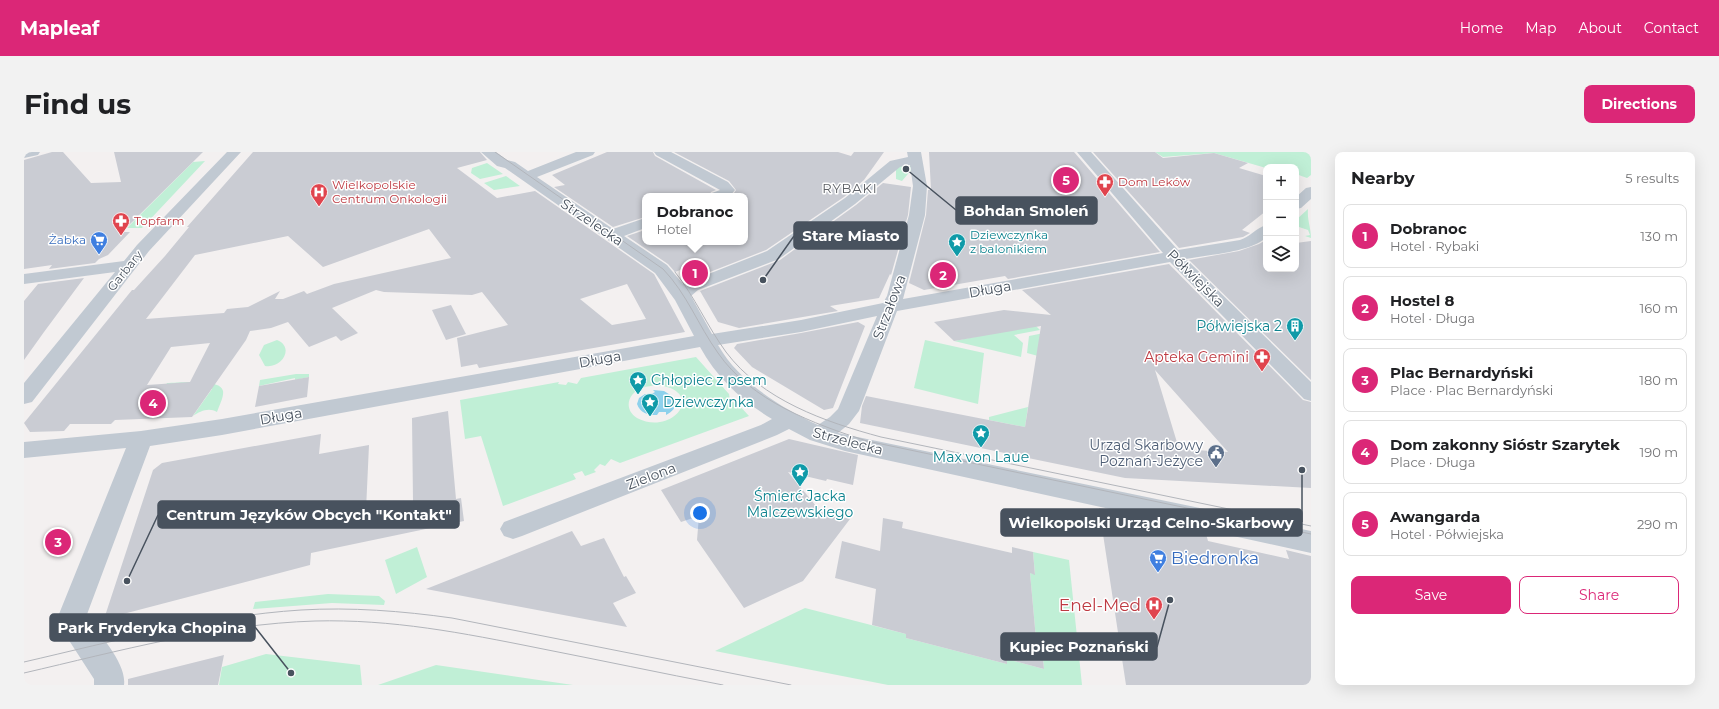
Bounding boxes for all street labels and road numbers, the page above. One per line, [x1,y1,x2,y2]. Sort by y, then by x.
street label: Strzelecka [557,194,627,250]
street label: Półwiejska [1163,245,1229,311]
street label: Garbary [104,247,146,294]
street label: Strzałowa [868,272,910,342]
street label: Długa [967,276,1013,302]
street label: Długa [577,346,623,372]
street label: Długa [258,403,304,429]
street label: Strzelecka [811,423,885,459]
street label: Zielona [624,458,678,494]

